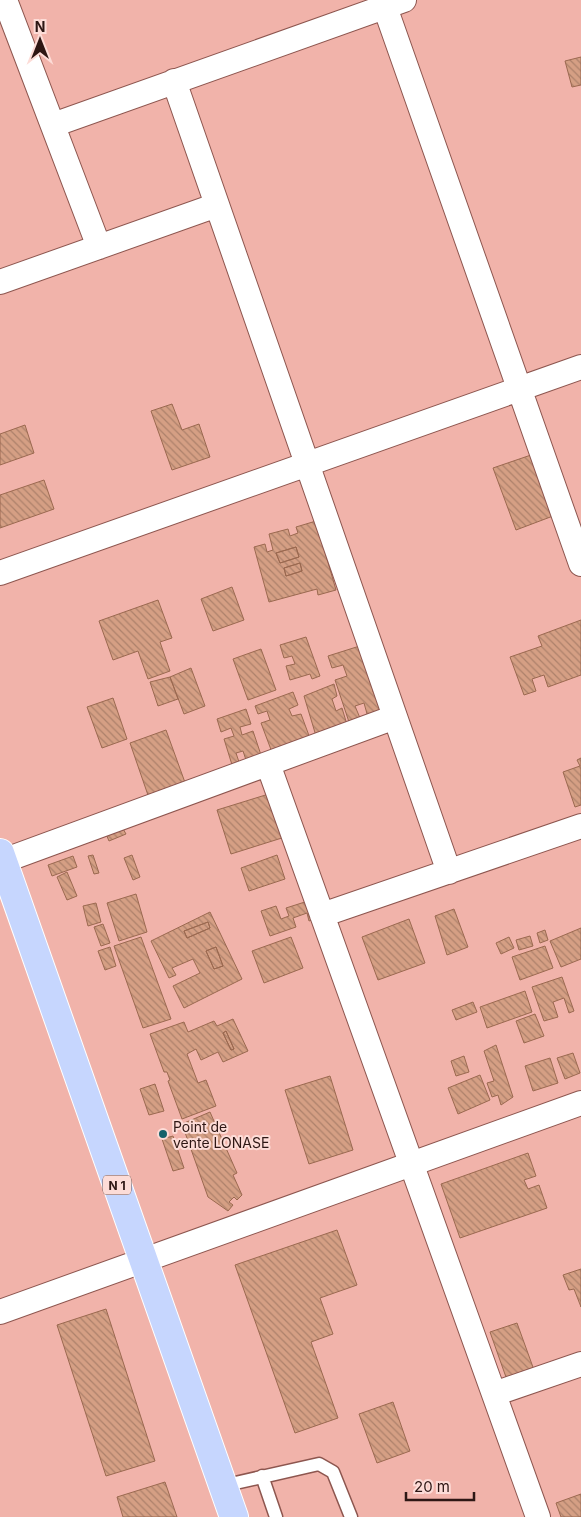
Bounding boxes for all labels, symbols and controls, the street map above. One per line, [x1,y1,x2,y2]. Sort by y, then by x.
north arrow [15,15,65,65]
text: N [35,18,45,35]
place label: Point de vente LONASE [173,1118,269,1151]
marker: Point de vente LONASE [157,1128,169,1140]
road number: N 1 [103,1176,131,1194]
scale bar [406,1470,474,1502]
text: 20 m [414,1477,450,1496]

